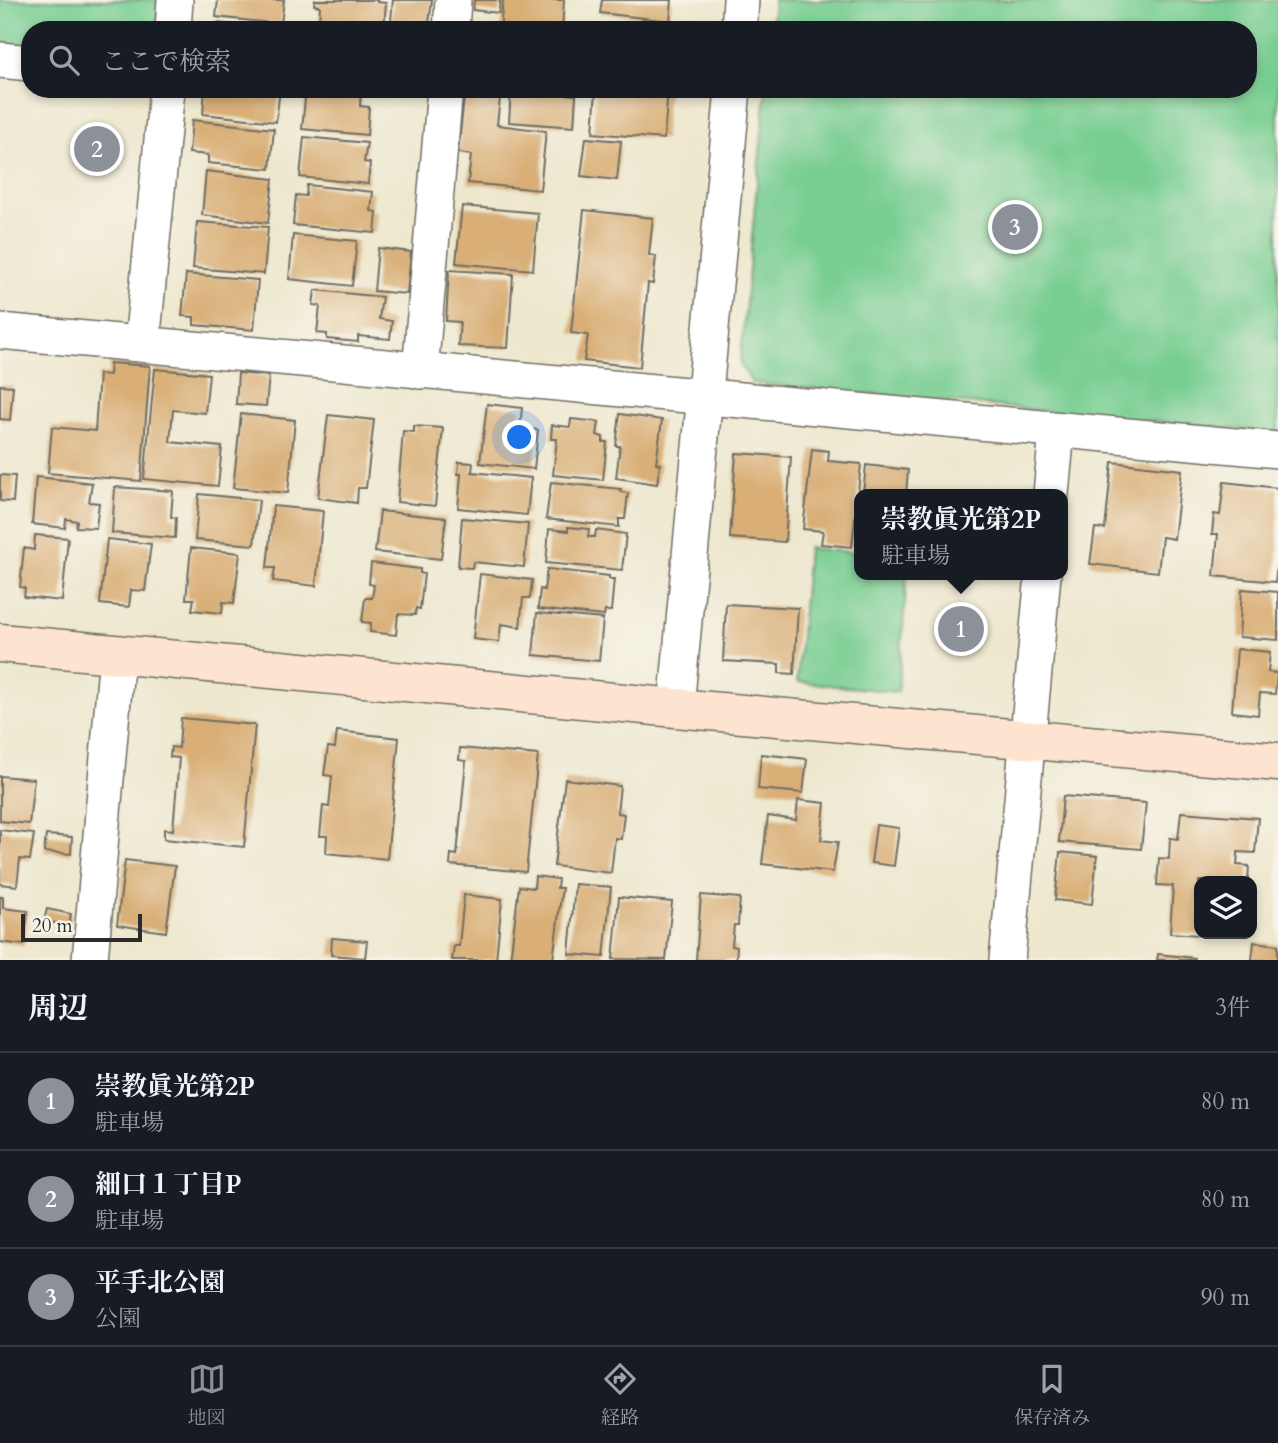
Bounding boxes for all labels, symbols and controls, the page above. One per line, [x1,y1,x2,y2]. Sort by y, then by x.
search box [21,21,1257,98]
icon: search [45,41,83,79]
text: ここで検索 [101,44,231,79]
pin: 2 [74,123,120,175]
pin: 3 [992,201,1038,253]
your location [502,420,536,454]
popup [854,489,1068,580]
text: 崇教眞光第2P [881,502,1041,537]
text: 駐車場 [881,540,950,571]
pin: 1 [938,603,984,655]
map controls [1194,876,1257,939]
button: layers [1194,876,1257,939]
scale bar [21,911,142,943]
text: 20 m [32,913,73,939]
text: 周辺 [28,988,88,1029]
text: 3件 [1215,992,1250,1023]
text: 崇教眞光第2P [95,1069,255,1104]
text: 1 [45,1086,57,1117]
text: 80 m [1201,1086,1250,1117]
text: 駐車場 [95,1107,164,1138]
text: 細口１丁目P [95,1167,242,1202]
text: 2 [45,1184,57,1215]
text: 80 m [1201,1184,1250,1215]
text: 駐車場 [95,1205,164,1236]
text: 平手北公園 [95,1265,225,1300]
text: 3 [45,1282,57,1313]
text: 90 m [1201,1282,1250,1313]
text: 公園 [95,1303,141,1334]
tab: 地図 [188,1360,226,1431]
tab: 経路 [601,1360,639,1431]
tab: 保存済み [1014,1360,1090,1431]

